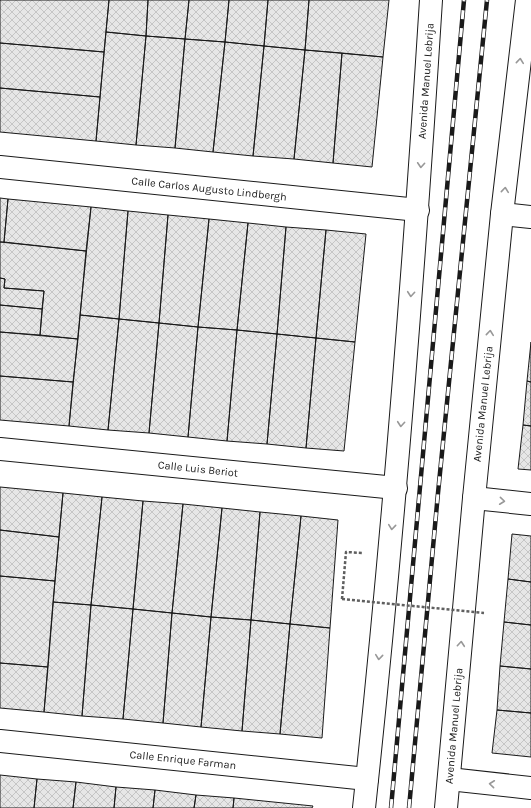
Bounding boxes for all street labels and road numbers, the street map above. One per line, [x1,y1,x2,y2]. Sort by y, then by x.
street label: Avenida Manuel Lebrija [415,22,437,140]
street label: Calle Carlos Augusto Lindbergh [131,174,287,204]
street label: Avenida Manuel Lebrija [470,345,496,463]
street label: Calle Luis Beriot [157,458,239,480]
street label: Avenida Manuel Lebrija [442,667,466,785]
street label: Calle Enrique Farman [129,748,237,772]

